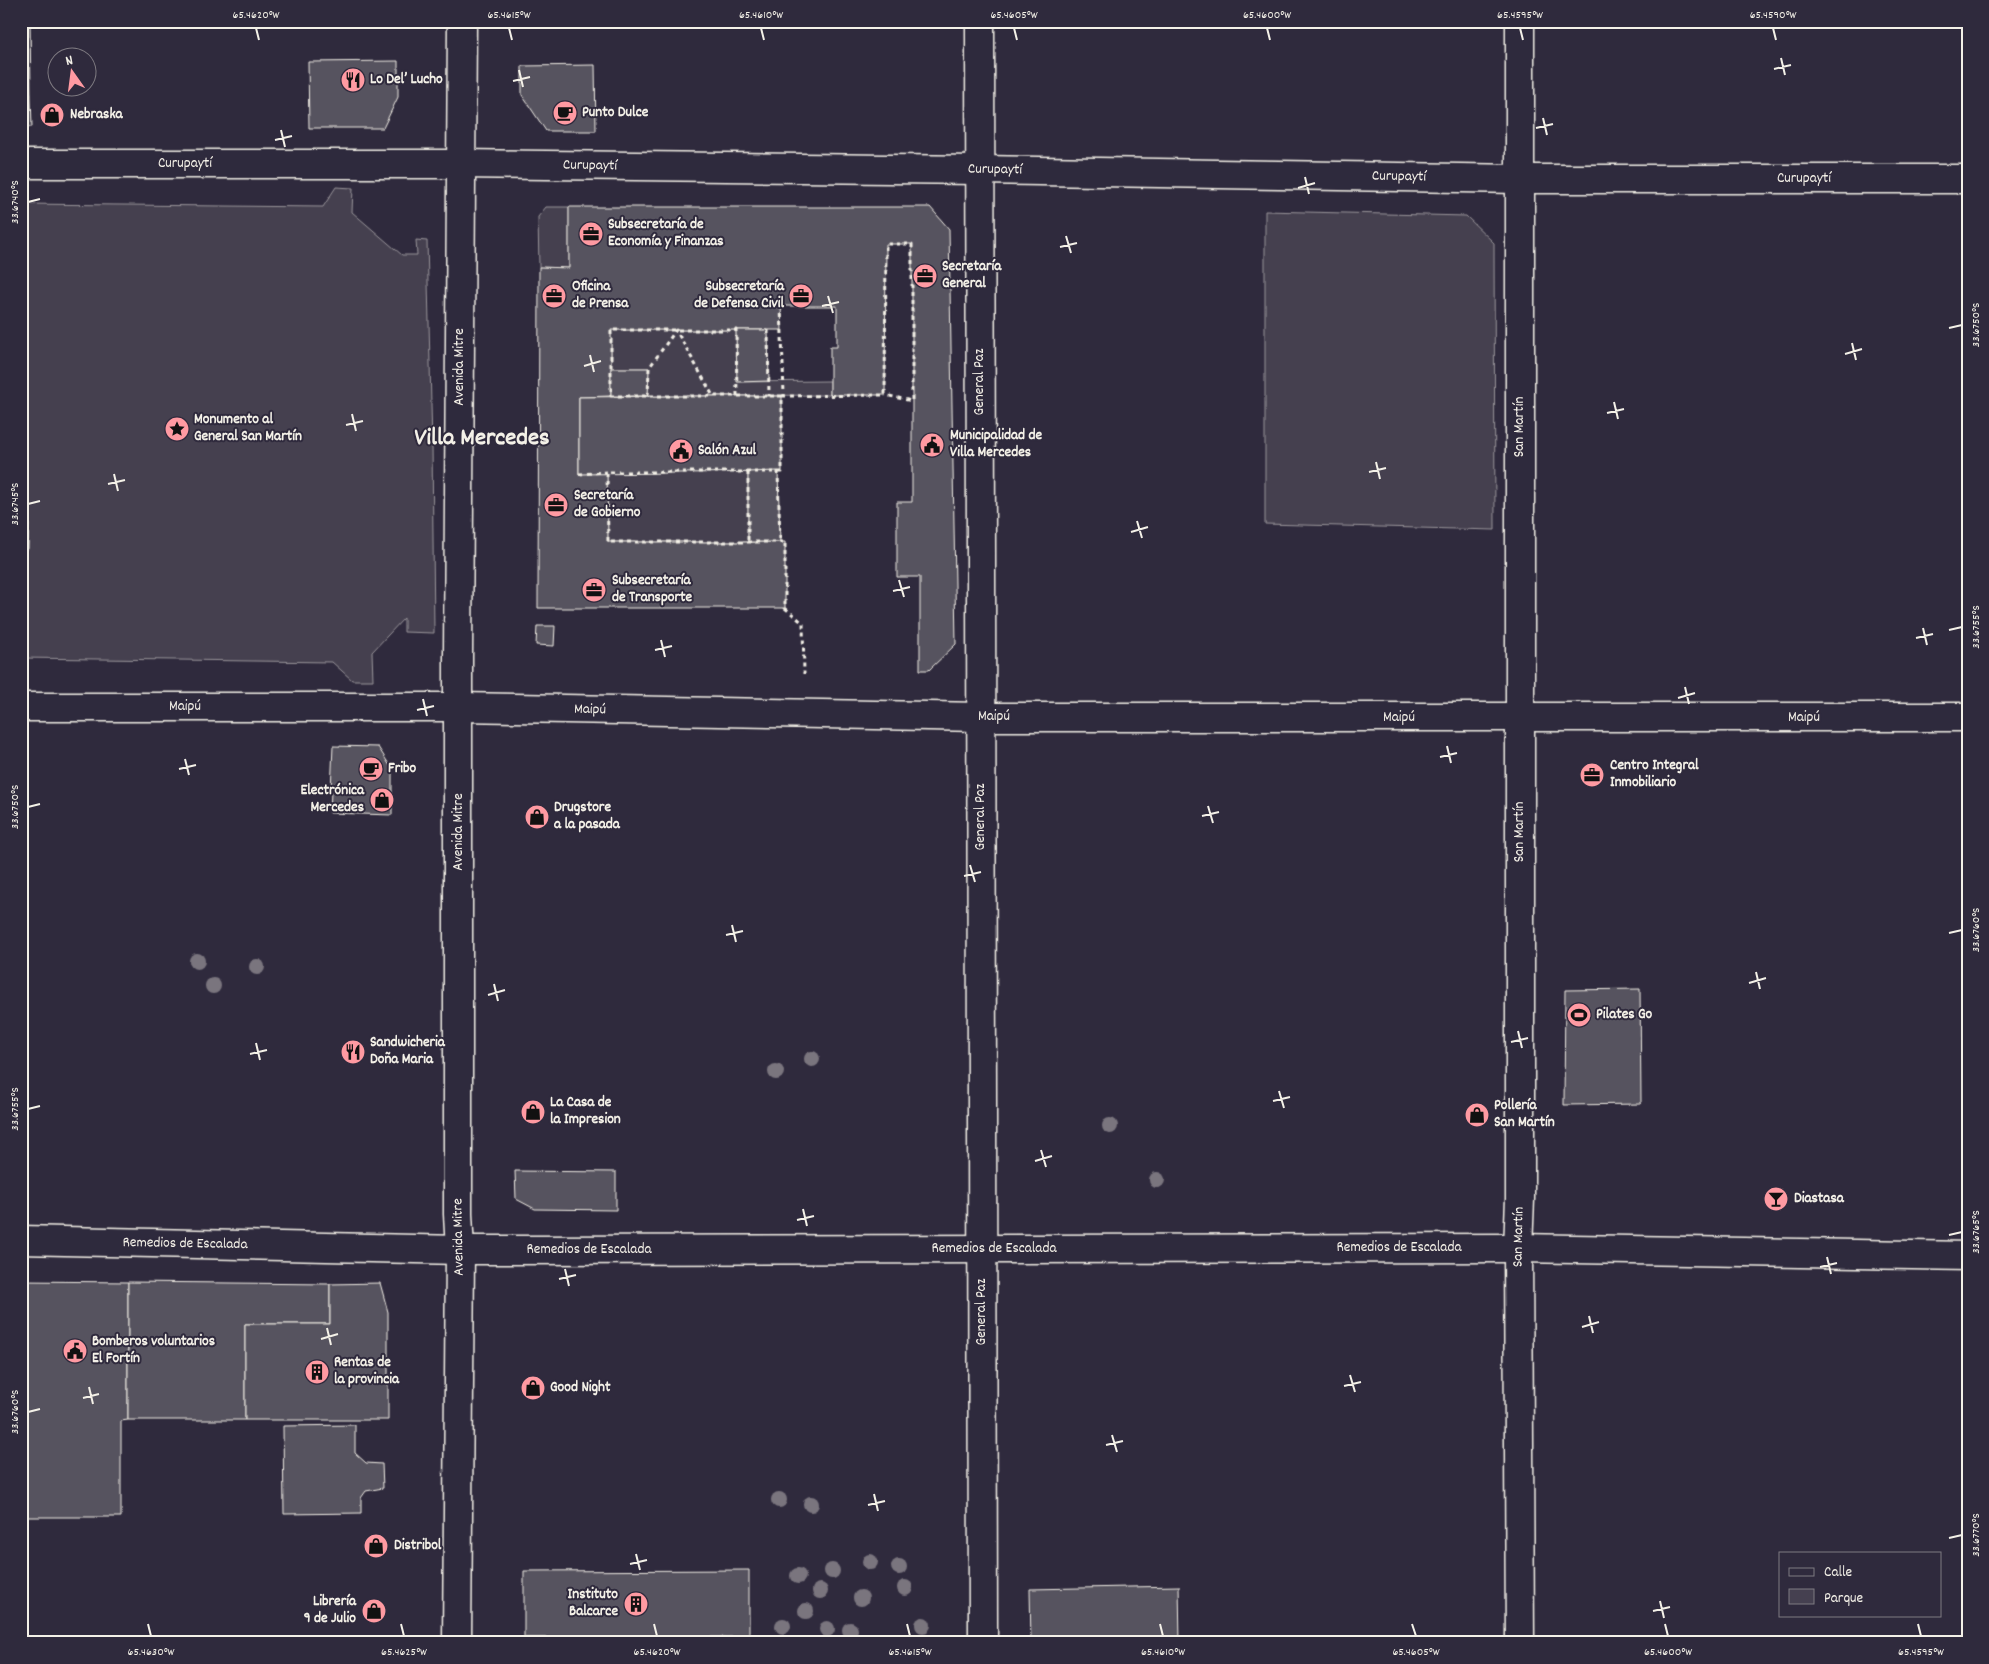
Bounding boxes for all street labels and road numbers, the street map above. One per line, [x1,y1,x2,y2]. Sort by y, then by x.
street label: Curupaytí [158,153,213,175]
street label: Curupaytí [563,155,619,177]
street label: Curupaytí [968,159,1024,181]
street label: Curupaytí [1372,166,1428,188]
street label: Curupaytí [1777,168,1832,190]
street label: Avenida Mitre [449,328,471,406]
street label: General Paz [969,348,991,415]
street label: San Martín [1509,397,1531,457]
street label: Maipú [169,696,201,718]
street label: Maipú [574,699,606,721]
street label: Maipú [978,706,1010,728]
street label: Maipú [1383,707,1415,729]
street label: Maipú [1788,707,1820,729]
street label: General Paz [970,783,992,850]
street label: Avenida Mitre [448,793,470,871]
street label: San Martín [1509,802,1531,862]
street label: Avenida Mitre [447,1198,471,1276]
street label: San Martín [1507,1206,1531,1268]
street label: Remedios de Escalada [122,1232,249,1256]
street label: Remedios de Escalada [1337,1237,1462,1259]
street label: Remedios de Escalada [932,1238,1057,1260]
street label: Remedios de Escalada [527,1239,652,1261]
street label: General Paz [971,1278,993,1345]

